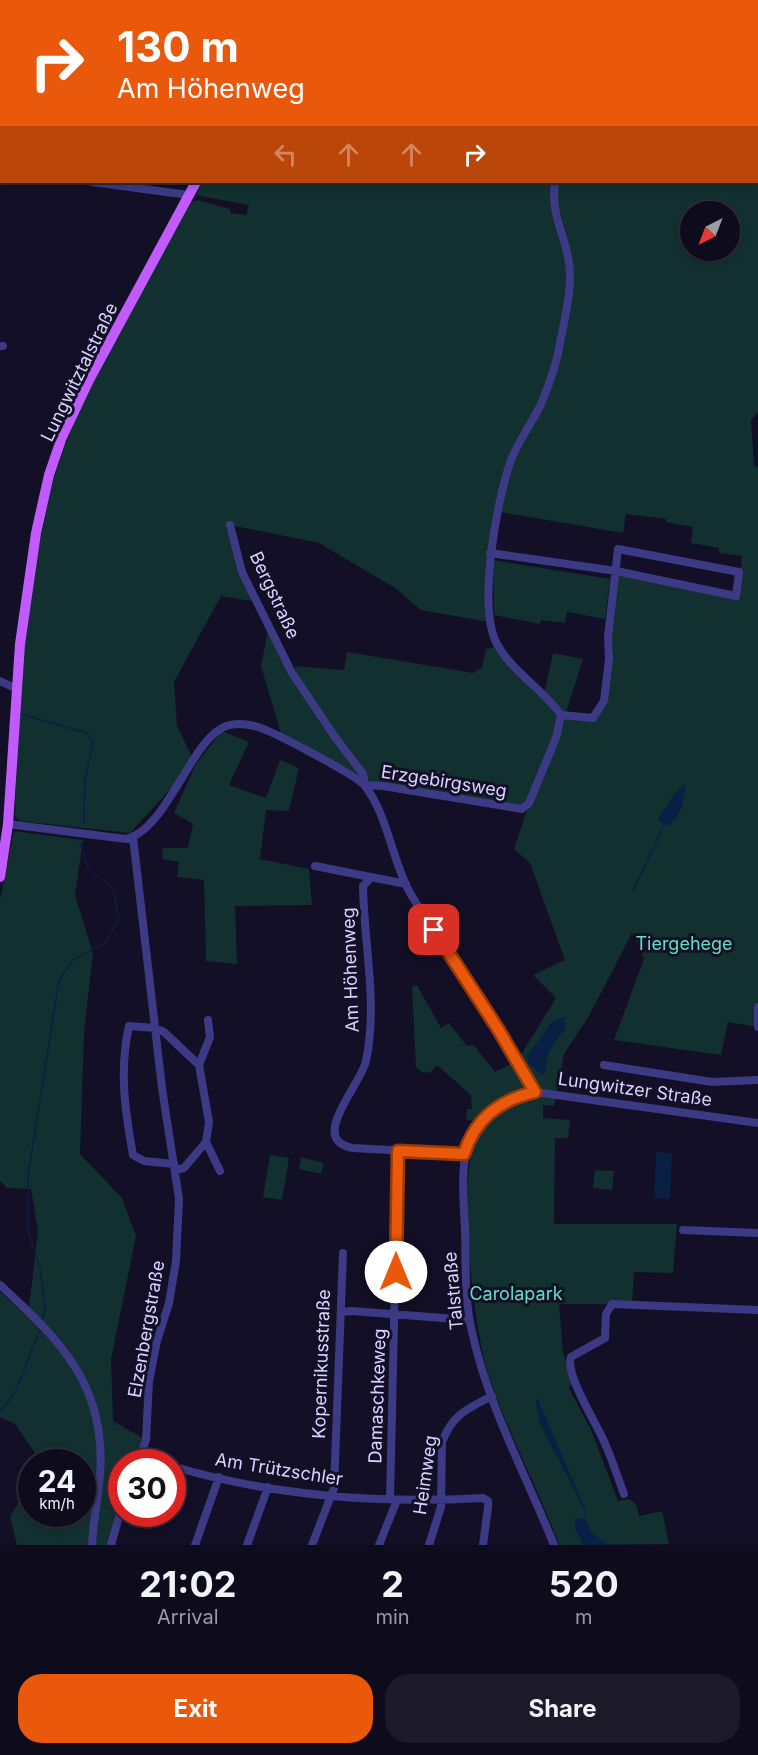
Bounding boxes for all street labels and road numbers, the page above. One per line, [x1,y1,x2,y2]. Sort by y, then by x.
street label: Lungwitztalstraße [36,299,122,445]
street label: Bergstraße [246,548,304,642]
street label: Erzgebirgsweg [380,761,508,801]
street label: Am Höhenweg [337,907,363,1033]
street label: Lungwitzer Straße [557,1068,713,1110]
street label: Talstraße [439,1251,467,1331]
street label: Elzenbergstraße [124,1259,168,1399]
street label: Kopernikusstraße [308,1289,334,1439]
street label: Damaschkeweg [364,1328,390,1464]
street label: Heimweg [409,1434,441,1516]
street label: Am Trützschler [214,1449,345,1490]

